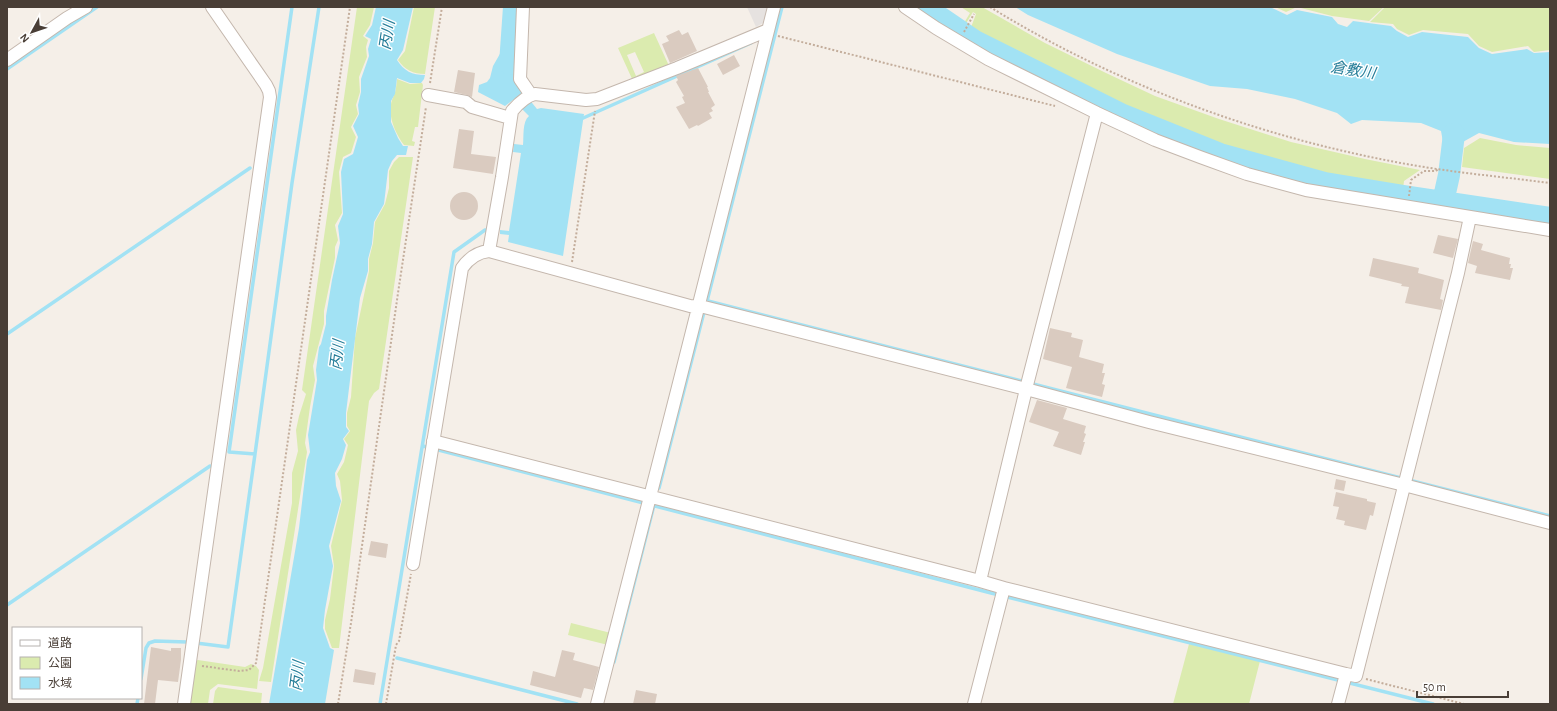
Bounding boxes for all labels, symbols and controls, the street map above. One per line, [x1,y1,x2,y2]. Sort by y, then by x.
north arrow [12,12,52,52]
water label: 丙川 [378,17,398,51]
text: N [18,32,31,45]
water label: 倉敷川 [1330,59,1378,82]
water label: 丙川 [328,337,347,371]
legend [12,627,142,699]
text: 道路 [48,636,72,649]
text: 公園 [48,657,72,669]
water label: 丙川 [288,658,307,692]
scale bar [1417,673,1508,699]
text: 水域 [48,677,72,689]
text: 50 m [1423,681,1446,693]

